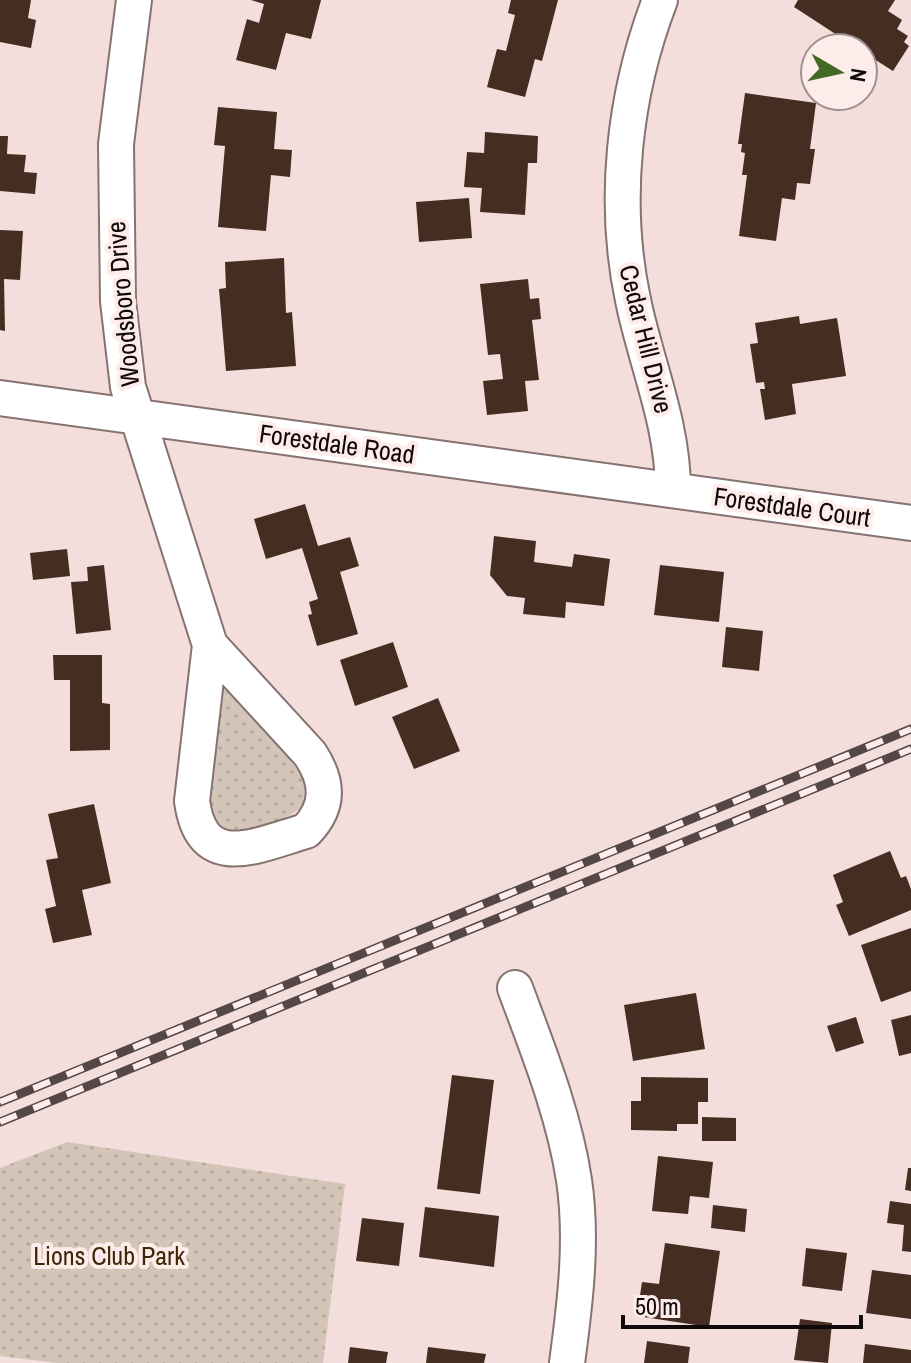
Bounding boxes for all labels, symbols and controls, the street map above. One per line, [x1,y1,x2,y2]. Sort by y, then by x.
north arrow [799,32,879,112]
text: N [843,66,875,84]
street label: Woodsboro Drive [98,220,147,388]
street label: Cedar Hill Drive [611,261,682,417]
street label: Forestdale Road [257,415,417,472]
street label: Forestdale Court [712,478,873,535]
park label: Lions Club Park [33,1238,185,1273]
scale bar [623,1279,861,1329]
text: 50 m [635,1290,679,1322]

